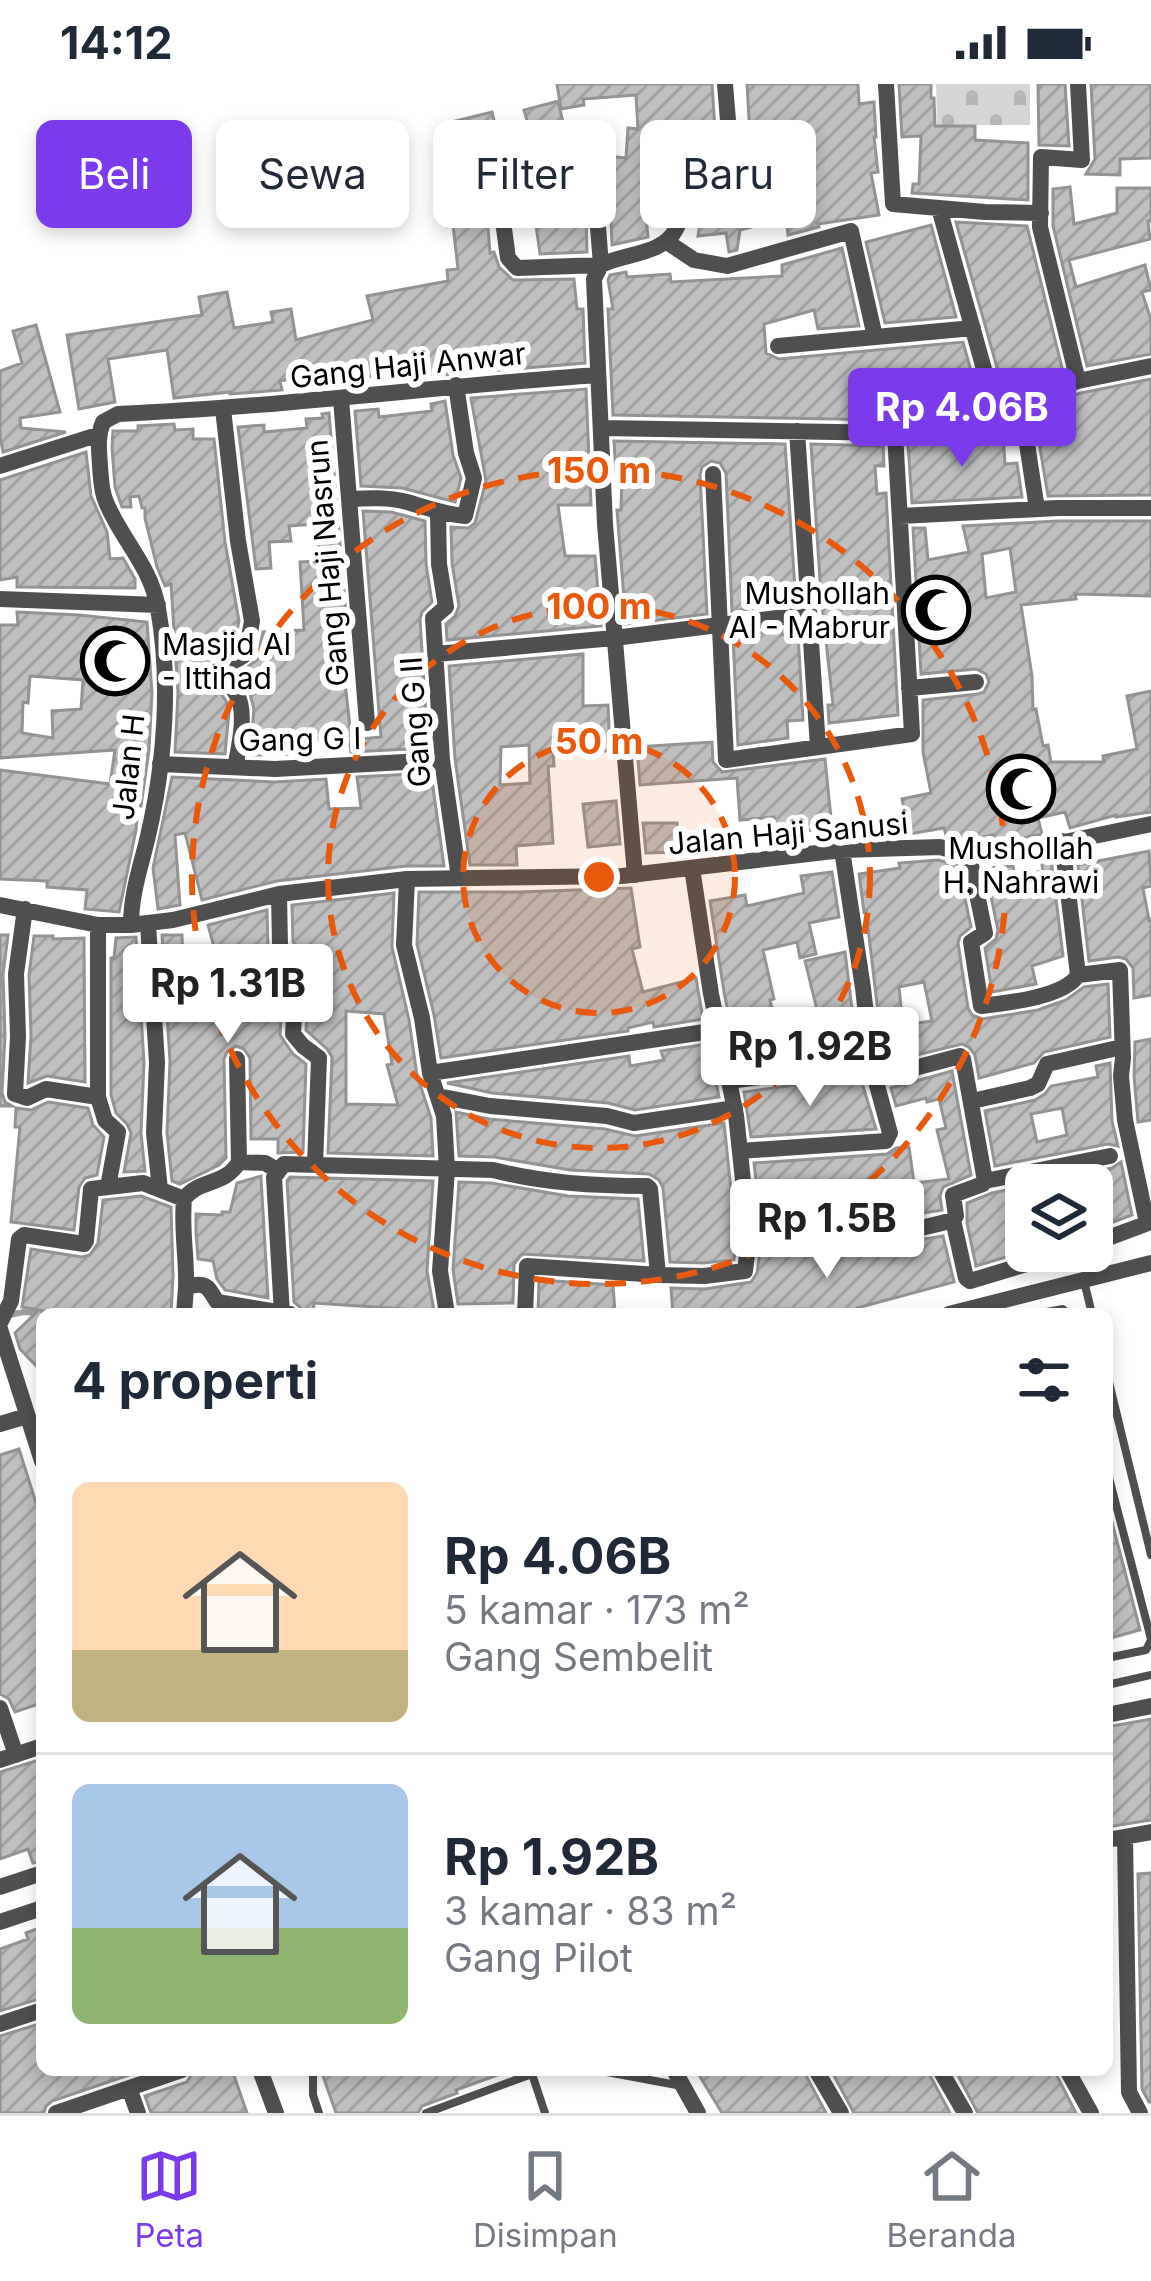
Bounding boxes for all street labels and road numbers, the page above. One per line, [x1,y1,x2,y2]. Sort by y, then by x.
street label: Gang Haji Anwar [288,335,528,395]
street label: Gang Haji Nasrun [298,438,356,688]
street label: Gang G II [392,656,438,788]
street label: Jalan H [105,712,151,822]
street label: Gang G I [238,720,362,758]
street label: Jalan Haji Sanusi [666,805,910,861]

